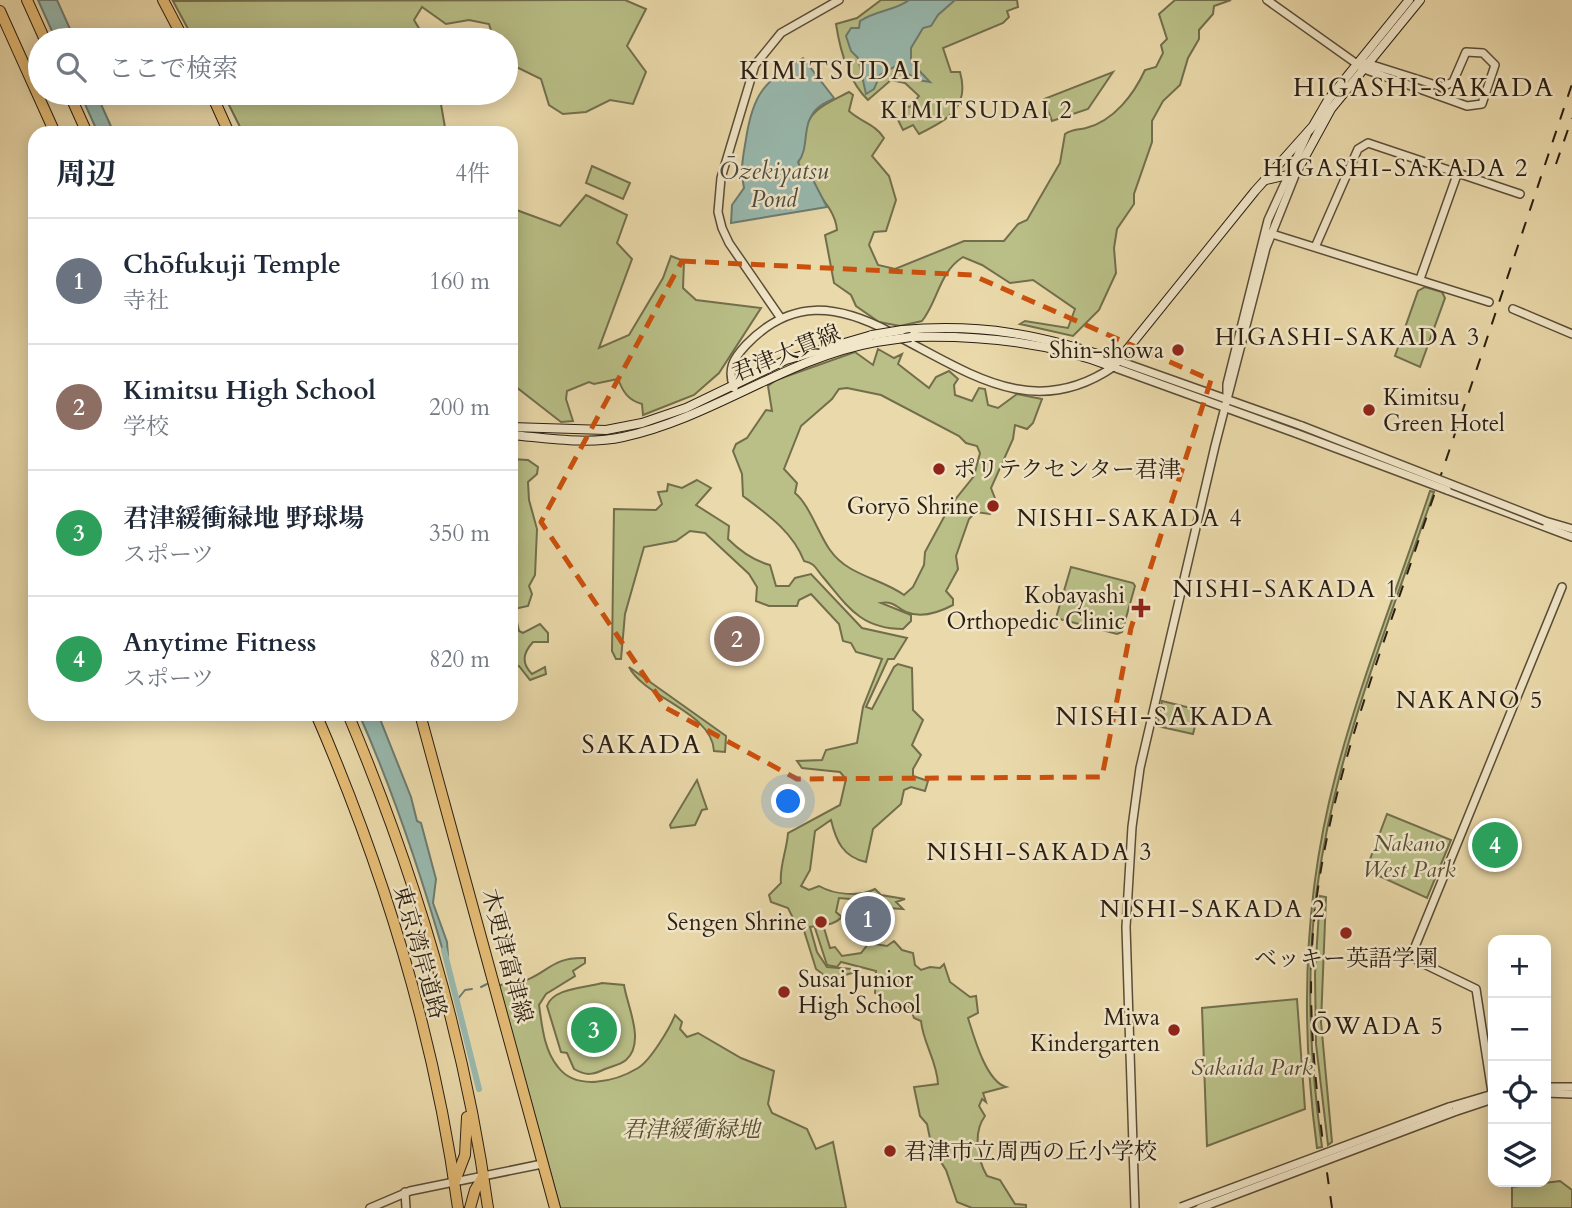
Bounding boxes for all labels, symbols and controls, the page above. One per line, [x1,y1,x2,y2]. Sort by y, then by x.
search box [28,28,518,105]
icon: search [52,48,90,86]
text: ここで検索 [108,51,238,86]
district label: KIMITSUDAI [739,53,923,88]
district label: HIGASHI-SAKADA [1293,70,1555,105]
district label: KIMITSUDAI 2 [880,94,1074,127]
district label: HIGASHI-SAKADA 2 [1263,152,1529,185]
text: 周辺 [56,154,116,195]
water label: Ōzekiyatsu Pond [719,155,829,216]
text: 4件 [455,158,490,189]
text: Chōfukuji Temple [123,247,341,282]
text: 1 [73,266,85,297]
text: 160 m [429,266,490,297]
text: 寺社 [123,285,169,316]
street label: 君津大貫線 [727,317,845,389]
district label: HIGASHI-SAKADA 3 [1215,321,1481,354]
place label: Shin-showa [1049,335,1164,366]
marker: Shin-showa [1170,342,1186,358]
text: Kimitsu High School [123,373,376,408]
place label: Kimitsu Green Hotel [1383,382,1505,439]
text: 2 [73,392,85,423]
text: 200 m [429,392,490,423]
marker: Kimitsu Green Hotel [1361,402,1377,418]
text: 学校 [123,411,169,442]
place label: ポリテクセンター君津 [953,454,1181,485]
marker: ポリテクセンター君津 [931,461,947,477]
place label: Goryō Shrine [847,491,979,522]
marker: Goryō Shrine [985,498,1001,514]
text: 君津緩衝緑地 野球場 [123,501,364,536]
district label: NISHI-SAKADA 4 [1017,502,1243,535]
text: 3 [73,518,85,549]
text: 350 m [429,518,490,549]
text: スポーツ [123,539,214,570]
district label: NISHI-SAKADA 1 [1173,573,1399,606]
place label: Kobayashi Orthopedic Clinic [946,580,1125,637]
marker: Kobayashi Orthopedic Clinic [1131,598,1151,618]
pin: 2 [714,613,760,665]
text: Anytime Fitness [123,625,316,660]
text: 4 [73,644,85,675]
text: 820 m [429,644,490,675]
text: スポーツ [123,663,214,694]
district label: NAKANO 5 [1396,684,1544,717]
district label: NISHI-SAKADA [1055,699,1275,734]
district label: SAKADA [582,727,703,762]
your location [771,784,805,818]
pin: 4 [1472,819,1518,871]
park label: Nakano West Park [1362,828,1456,885]
district label: NISHI-SAKADA 3 [927,836,1153,869]
street label: 東京湾岸道路 [386,881,454,1023]
street label: 木更津富津線 [474,885,540,1027]
pin: 1 [845,893,891,945]
district label: NISHI-SAKADA 2 [1100,893,1326,926]
place label: Sengen Shrine [667,907,807,938]
marker: Sengen Shrine [813,914,829,930]
marker: ベッキー英語学園 [1338,925,1354,941]
map controls [1488,935,1551,1187]
button: + [1488,935,1551,998]
place label: ベッキー英語学園 [1254,943,1438,974]
place label: Susai Junior High School [798,964,921,1021]
marker: Susai Junior High School [776,984,792,1000]
button: − [1488,998,1551,1061]
place label: Miwa Kindergarten [1030,1002,1160,1059]
pin: 3 [571,1004,617,1056]
district label: ŌWADA 5 [1311,1010,1445,1043]
marker: Miwa Kindergarten [1166,1022,1182,1038]
park label: Sakaida Park [1191,1052,1313,1083]
button: locate [1488,1061,1551,1124]
park label: 君津緩衝緑地 [622,1114,763,1145]
button: layers [1488,1124,1551,1187]
place label: 君津市立周西の丘小学校 [904,1136,1157,1167]
marker: 君津市立周西の丘小学校 [882,1143,898,1159]

